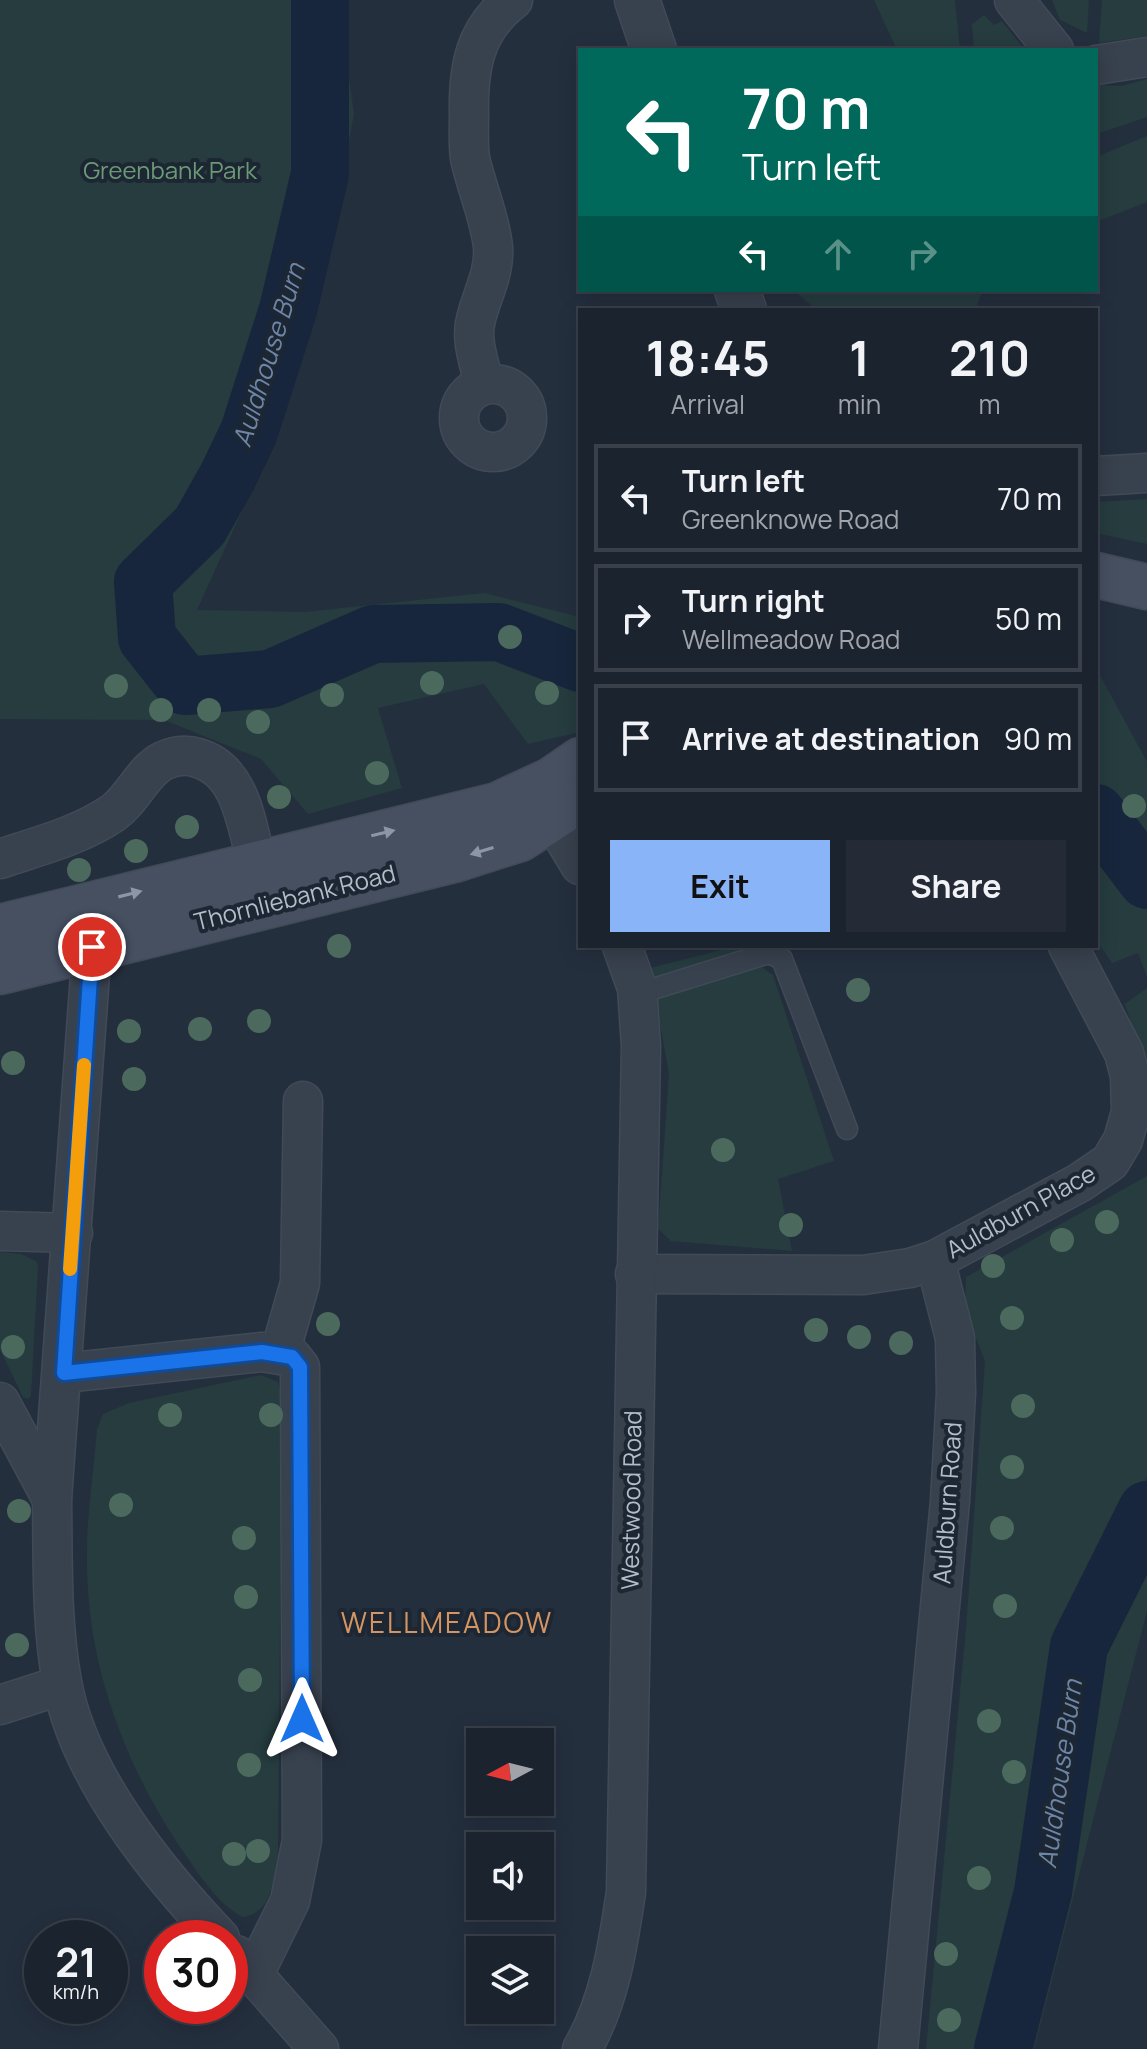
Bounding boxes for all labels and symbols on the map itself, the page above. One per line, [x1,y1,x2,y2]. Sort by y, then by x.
park label: Greenbank Park [83,153,258,186]
water label: Auldhouse Burn [223,257,313,451]
one-way arrow [370,827,395,839]
one-way arrow [470,845,494,858]
street label: Thornliebank Road [191,856,399,938]
one-way arrow [118,888,143,900]
pin [58,913,126,981]
street label: Auldburn Place [940,1156,1101,1265]
street label: Westwood Road [612,1410,649,1590]
street label: Auldburn Road [924,1421,969,1585]
district label: WELLMEADOW [341,1603,553,1641]
water label: Auldhouse Burn [1028,1676,1090,1870]
position arrow [260,1677,344,1761]
north arrow [466,1728,554,1816]
speed limit sign: 30 [144,1920,248,2024]

